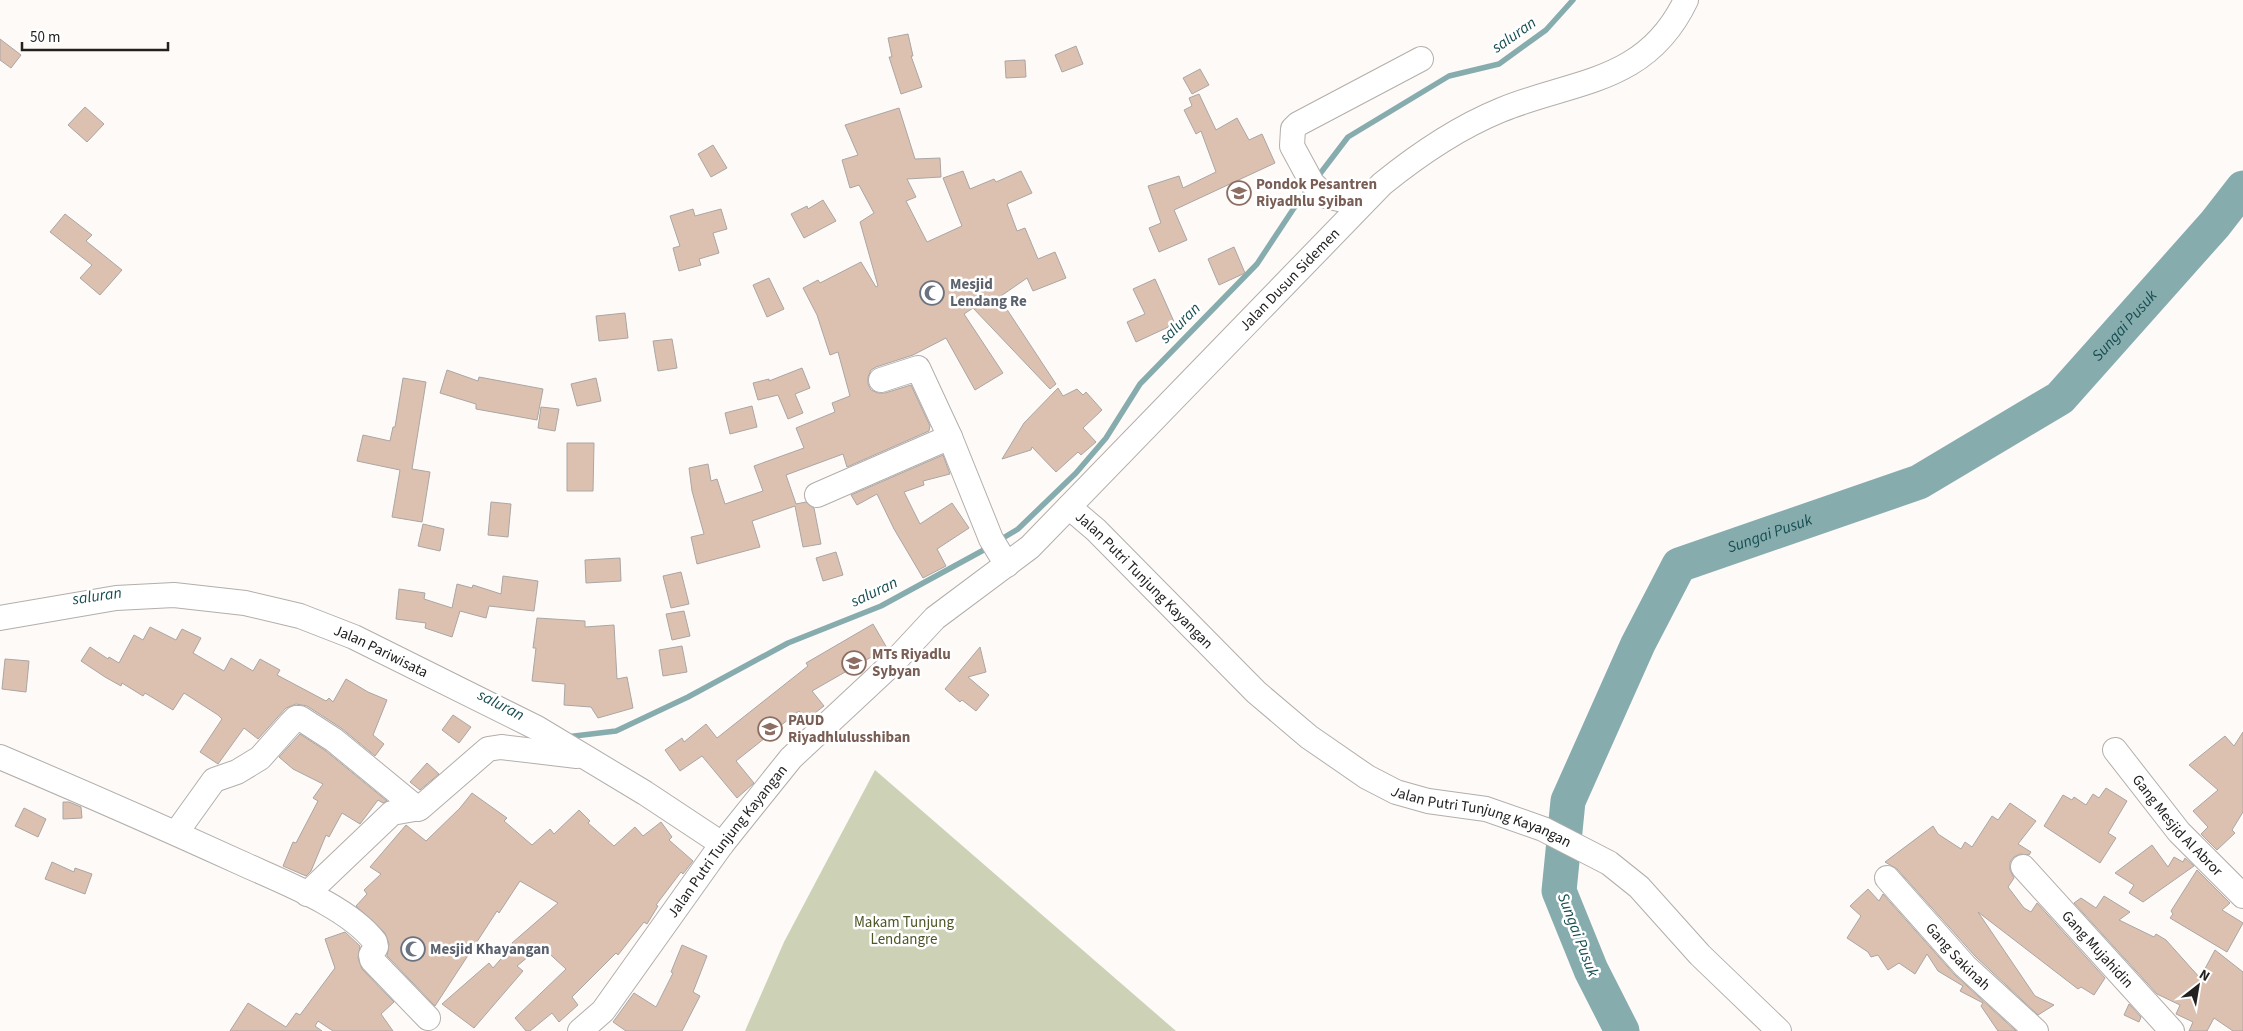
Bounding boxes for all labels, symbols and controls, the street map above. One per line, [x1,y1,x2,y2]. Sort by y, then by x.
water label: saluran [1487,12,1541,59]
scale bar [22,20,169,52]
text: 50 m [30,27,60,48]
place label: Pondok Pesantren Riyadhlu Syiban [1256,174,1377,212]
school or university icon: Pondok Pesantren Riyadhlu Syiban [1226,180,1252,206]
street label: Jalan Dusun Sidemen [1235,223,1344,336]
place label: Mesjid Lendang Re [950,274,1027,312]
mosque icon: Mesjid Lendang Re [919,280,945,306]
water label: Sungai Pusuk [2087,285,2162,366]
water label: saluran [1154,298,1205,349]
street label: Jalan Putri Tunjung Kayangan [1071,506,1218,654]
water label: Sungai Pusuk [1724,509,1815,558]
water label: saluran [846,572,901,613]
water label: saluran [70,582,123,610]
street label: Jalan Pariwisata [331,620,432,683]
place label: MTs Riyadlu Sybyan [872,644,951,682]
school or university icon: MTs Riyadlu Sybyan [841,650,867,676]
water label: saluran [473,683,528,726]
place label: PAUD Riyadhlulusshiban [788,710,910,748]
school or university icon: PAUD Riyadhlulusshiban [757,716,783,742]
street label: Jalan Putri Tunjung Kayangan [662,760,792,922]
street label: Gang Mesjid Al Abror [2127,770,2228,881]
street label: Jalan Putri Tunjung Kayangan [1387,781,1575,852]
water label: Sungai Pusuk [1552,890,1604,981]
street label: Gang Mujahidin [2057,906,2138,993]
park label: Makam Tunjung Lendangre [854,912,954,950]
street label: Gang Sakinah [1921,918,1995,995]
mosque icon: Mesjid Khayangan [400,936,426,962]
place label: Mesjid Khayangan [430,939,550,960]
north arrow [2173,961,2223,1011]
text: N [2195,965,2213,987]

